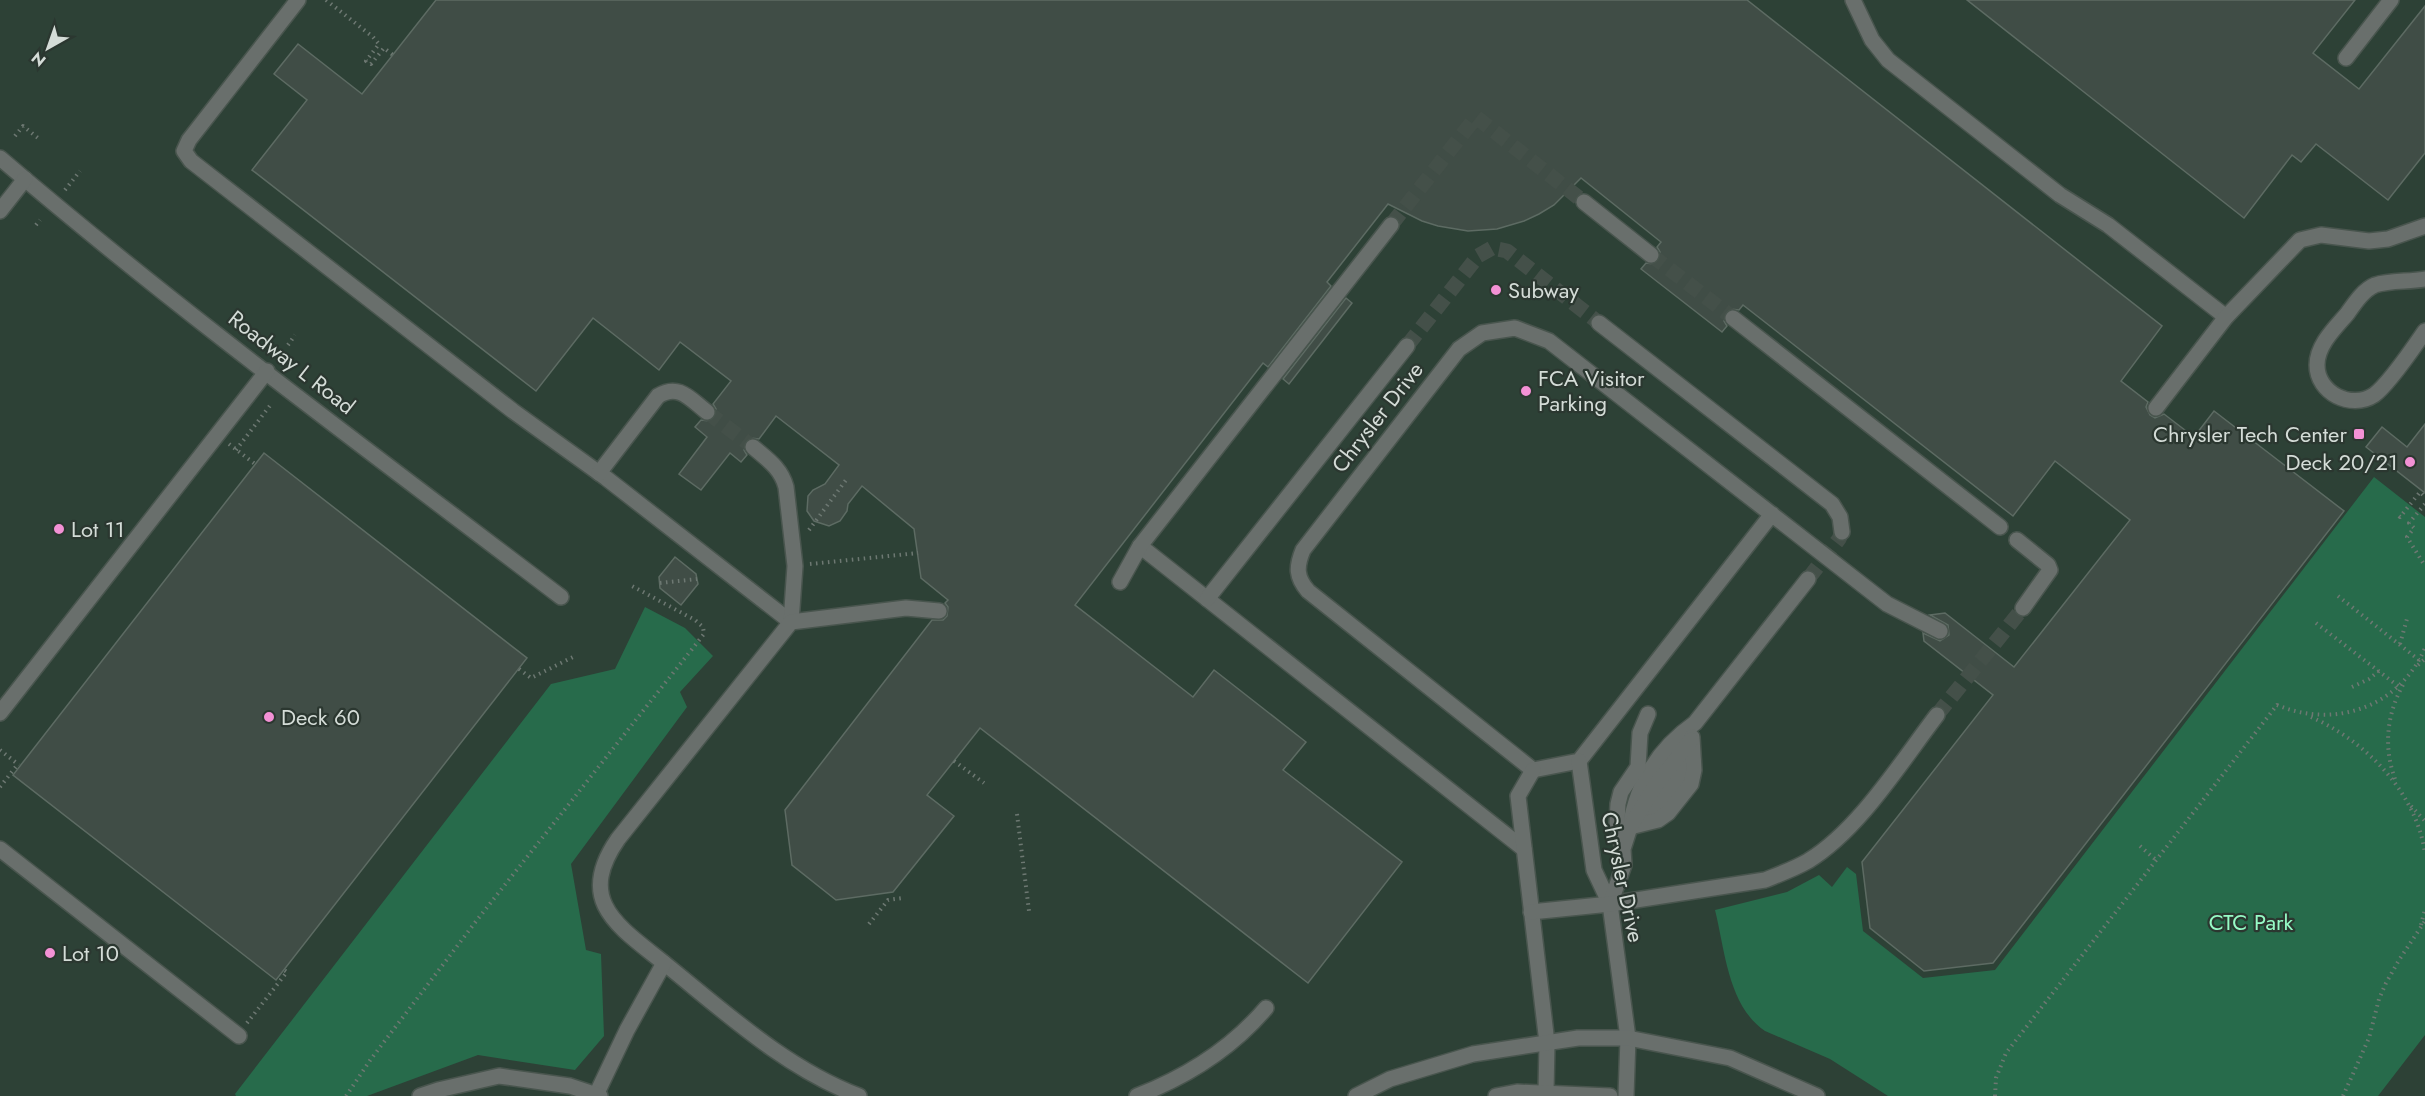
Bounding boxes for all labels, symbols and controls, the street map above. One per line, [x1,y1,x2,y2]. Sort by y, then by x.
north arrow [18,18,78,78]
text: N [26,46,51,72]
place label: Subway [1508,274,1579,306]
marker: Subway [1489,283,1503,297]
street label: Roadway L Road [222,302,362,422]
street label: Chrysler Drive [1324,355,1430,479]
place label: FCA Visitor Parking [1538,362,1645,419]
marker: FCA Visitor Parking [1519,384,1533,398]
place label: Chrysler Tech Center [2153,418,2347,450]
marker: Chrysler Tech Center [2352,427,2366,441]
place label: Deck 20/21 [2285,446,2398,478]
marker: Deck 20/21 [2403,455,2417,469]
place label: Lot 11 [71,513,125,545]
marker: Lot 11 [52,522,66,536]
place label: Deck 60 [281,701,360,733]
marker: Deck 60 [262,710,276,724]
street label: Chrysler Drive [1594,809,1652,945]
park label: CTC Park [2209,906,2294,938]
place label: Lot 10 [62,937,119,969]
marker: Lot 10 [43,946,57,960]

